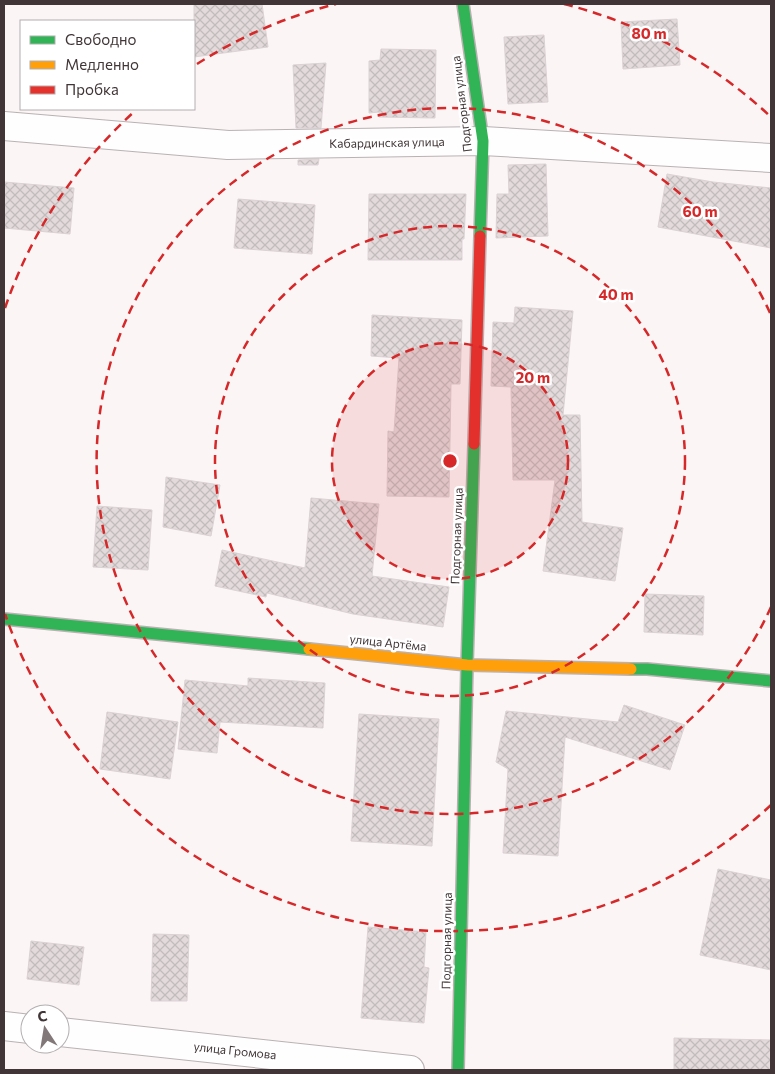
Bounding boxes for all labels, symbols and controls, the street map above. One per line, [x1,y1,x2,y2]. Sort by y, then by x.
legend [20,20,195,110]
text: 80 m [631,24,667,42]
text: Свободно [65,30,136,48]
text: Медленно [65,55,139,73]
street label: Подгорная улица [448,55,474,153]
text: Пробка [65,80,119,98]
street label: Кабардинская улица [329,134,445,150]
text: 60 m [682,202,718,220]
text: 40 m [598,285,634,303]
text: 20 m [516,368,550,386]
centre of rings [441,452,459,470]
street label: Подгорная улица [447,487,465,585]
street label: улица Артёма [349,631,427,653]
street label: Подгорная улица [438,892,454,990]
north arrow [20,1004,70,1054]
text: С [36,1006,49,1025]
street label: улица Громова [193,1039,277,1061]

